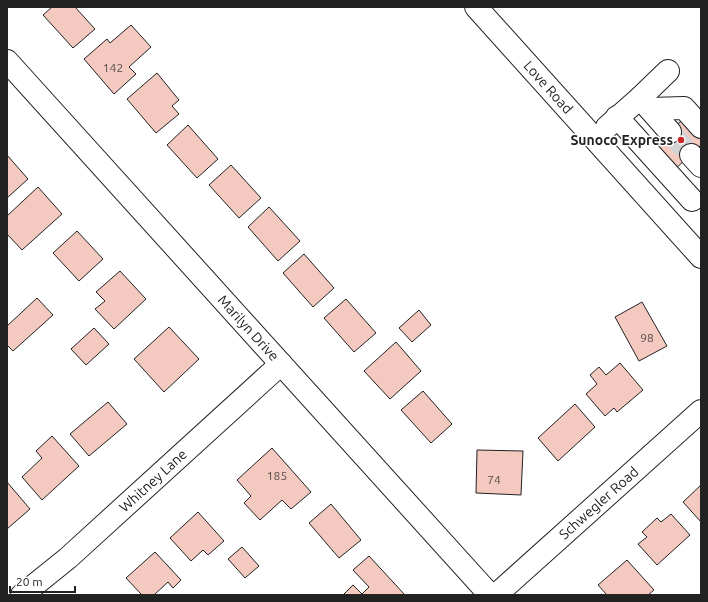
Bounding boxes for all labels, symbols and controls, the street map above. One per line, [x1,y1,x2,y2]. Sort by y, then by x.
street label: Love Road [520,58,576,117]
house number: 142 [103,61,123,74]
place label: Sunoco Express [570,132,673,148]
marker: Sunoco Express [676,135,686,145]
street label: Marilyn Drive [215,292,282,364]
house number: 98 [640,331,654,344]
street label: Whitney Lane [116,446,190,515]
street label: Schwegler Road [556,463,642,542]
house number: 185 [267,469,287,482]
house number: 74 [487,473,501,486]
scale bar [10,568,75,594]
text: 20 m [16,575,43,588]

